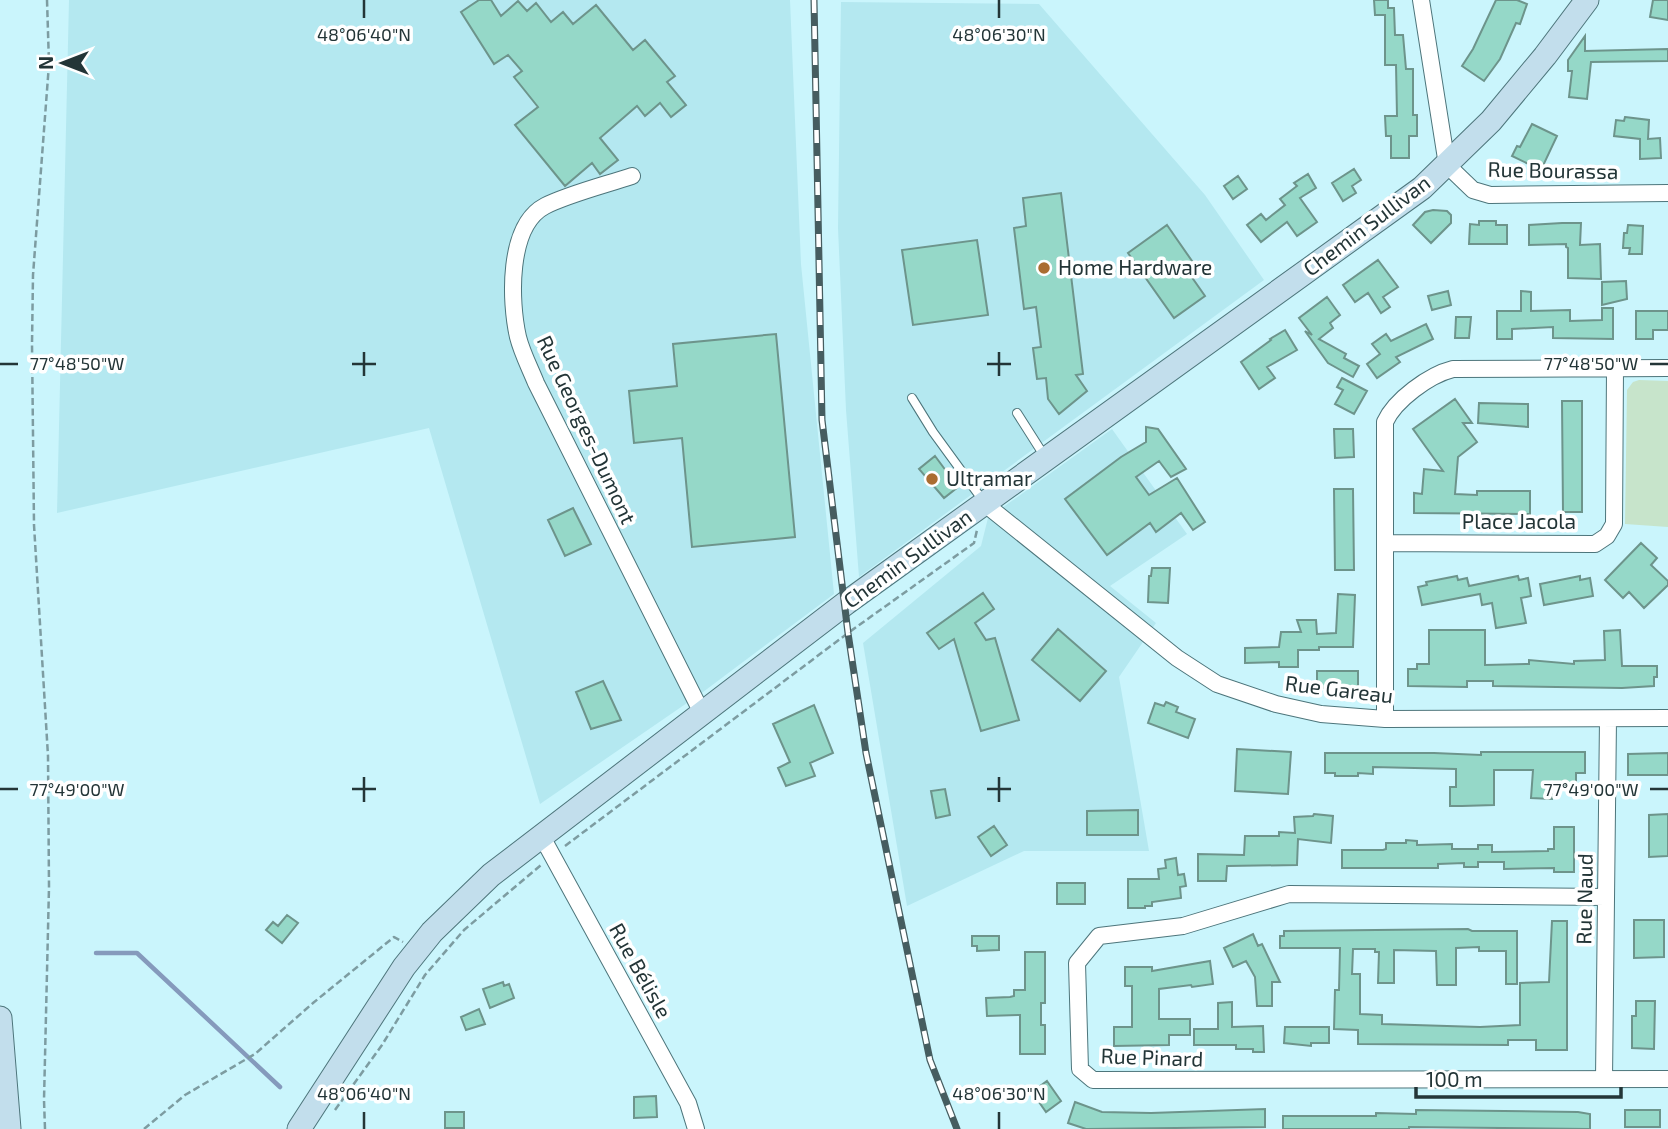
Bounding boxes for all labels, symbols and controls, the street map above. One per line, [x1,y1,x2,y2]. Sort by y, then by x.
text: 48°06'40"N [317,23,411,45]
text: 48°06'30"N [952,23,1046,45]
north arrow [28,28,98,98]
text: N [34,56,57,70]
street label: Rue Bourassa [1487,156,1619,183]
street label: Chemin Sullivan [1298,169,1434,281]
place label: Home Hardware [1058,254,1212,279]
marker: Home Hardware [1036,260,1052,276]
street label: Rue Georges-Dumont [533,331,642,528]
text: 77°48'50"W [30,352,124,374]
text: 77°48'50"W [1544,352,1638,374]
place label: Ultramar [946,465,1033,490]
marker: Ultramar [924,471,940,487]
street label: Chemin Sullivan [838,503,976,613]
street label: Place Jacola [1462,508,1576,533]
street label: Rue Gareau [1284,669,1395,708]
text: 77°49'00"W [29,778,125,800]
text: 77°49'00"W [1543,778,1639,800]
street label: Rue Naud [1570,853,1597,945]
street label: Rue Bélisle [605,918,678,1022]
street label: Rue Pinard [1100,1042,1204,1071]
scale bar [1416,1056,1621,1100]
text: 100 m [1426,1066,1483,1091]
text: 48°06'40"N [317,1082,411,1104]
text: 48°06'30"N [952,1082,1046,1104]

